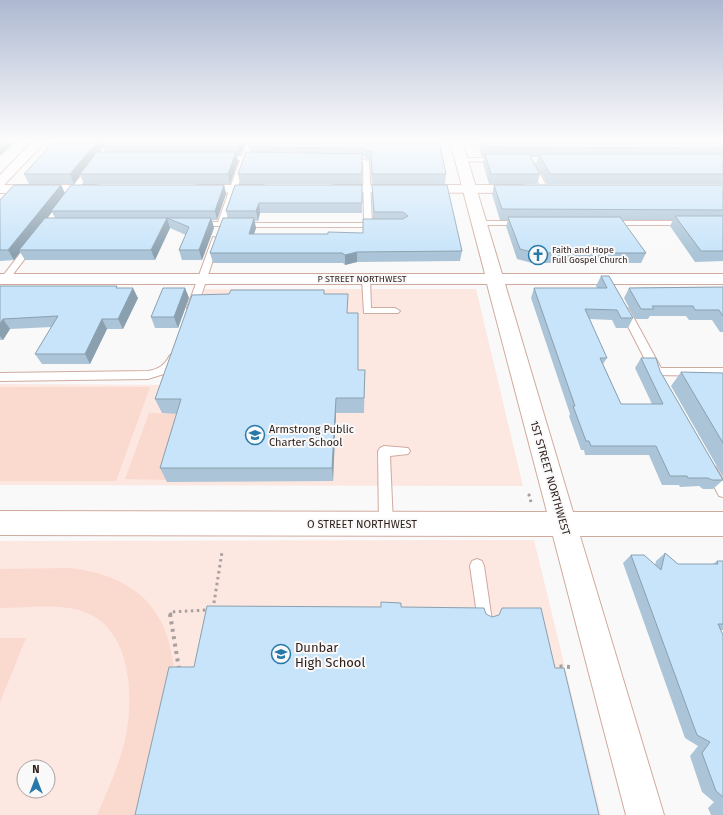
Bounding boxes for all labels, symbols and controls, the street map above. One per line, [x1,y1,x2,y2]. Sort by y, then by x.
church icon: Faith and Hope Full Gospel Church [527,244,549,266]
place label: Faith and Hope Full Gospel Church [552,245,628,265]
street label: P STREET NORTHWEST [317,274,407,284]
street label: 1ST STREET NORTHWEST [527,419,573,537]
place label: Armstrong Public Charter School [269,423,354,449]
school or university icon: Armstrong Public Charter School [244,424,266,446]
street label: O STREET NORTHWEST [307,518,417,531]
place label: Dunbar High School [295,640,365,670]
school or university icon: Dunbar High School [270,643,292,665]
north arrow [16,759,56,799]
text: N [32,763,40,776]

